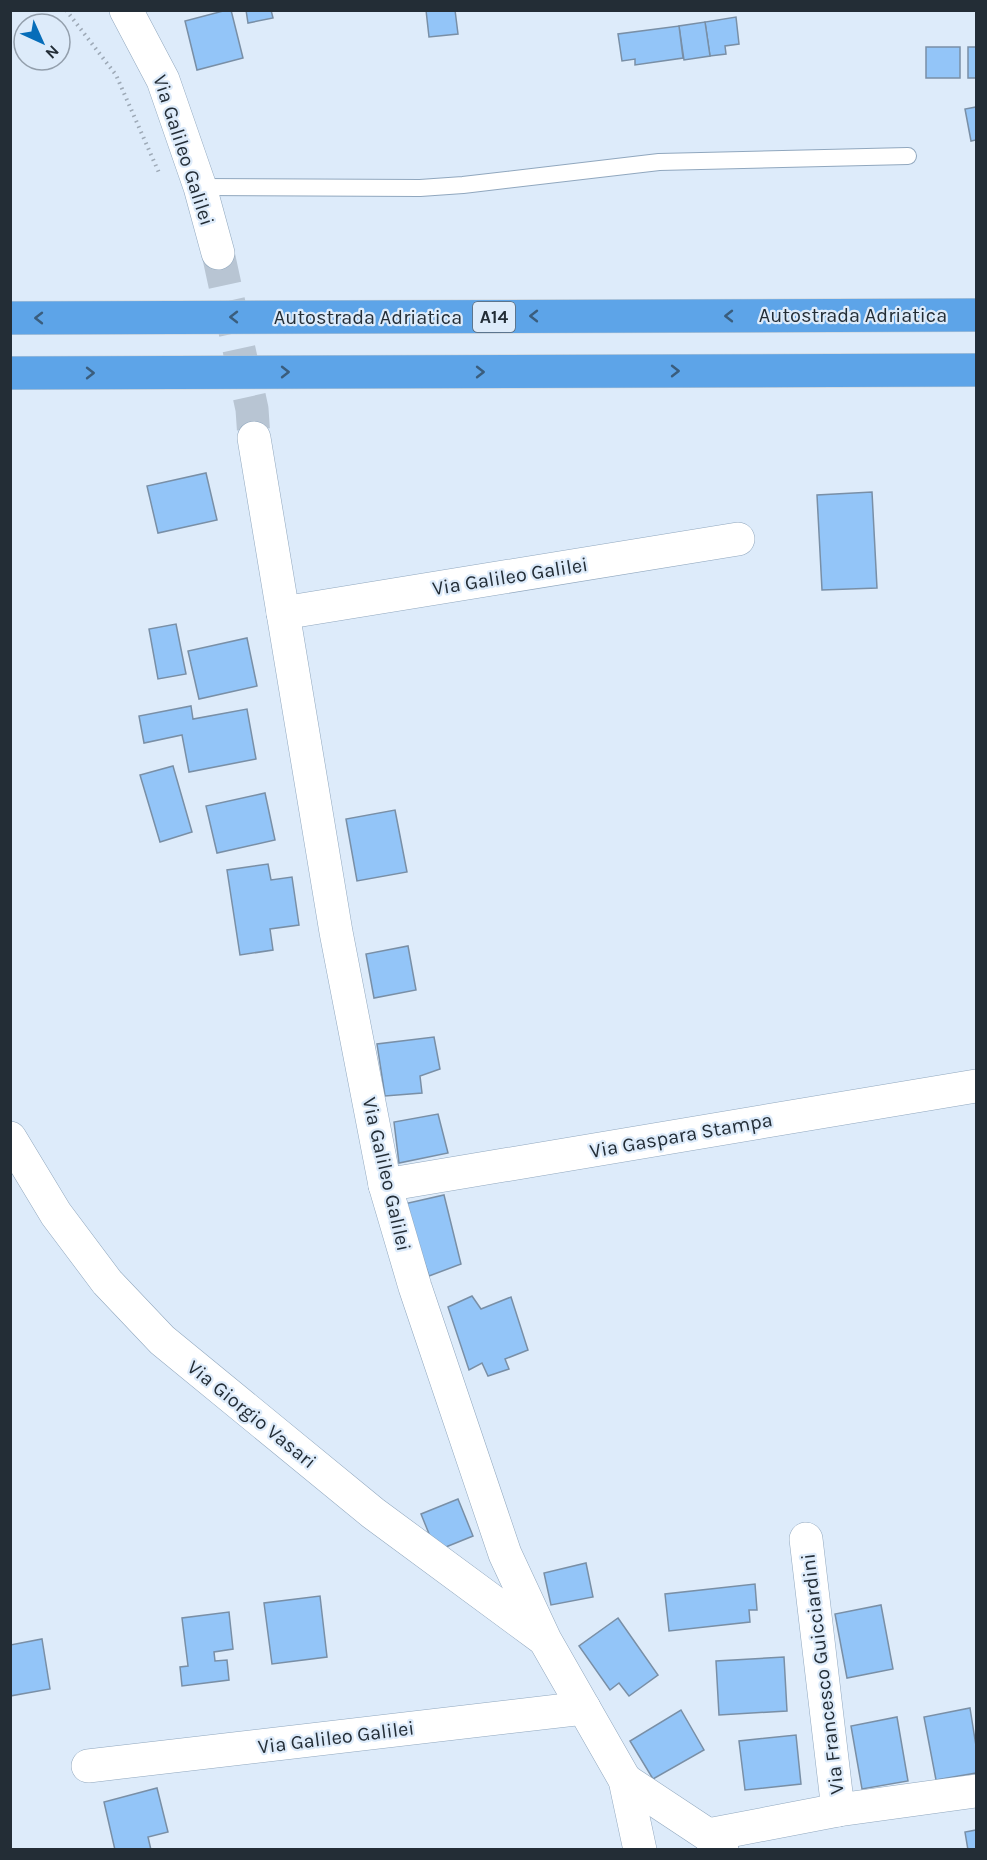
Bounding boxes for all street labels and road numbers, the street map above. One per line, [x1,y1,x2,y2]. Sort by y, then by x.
street label: Via Galileo Galilei [148,72,219,228]
road number: A14 [473,302,515,332]
street label: Autostrada Adriatica [759,304,947,327]
street label: Autostrada Adriatica [274,306,462,329]
street label: Via Galileo Galilei [431,553,590,600]
street label: Via Galileo Galilei [358,1095,415,1253]
street label: Via Gaspara Stampa [588,1108,774,1163]
street label: Via Giorgio Vasari [183,1355,321,1473]
street label: Via Francesco Guicciardini [796,1552,849,1796]
street label: Via Galileo Galilei [257,1717,416,1758]

